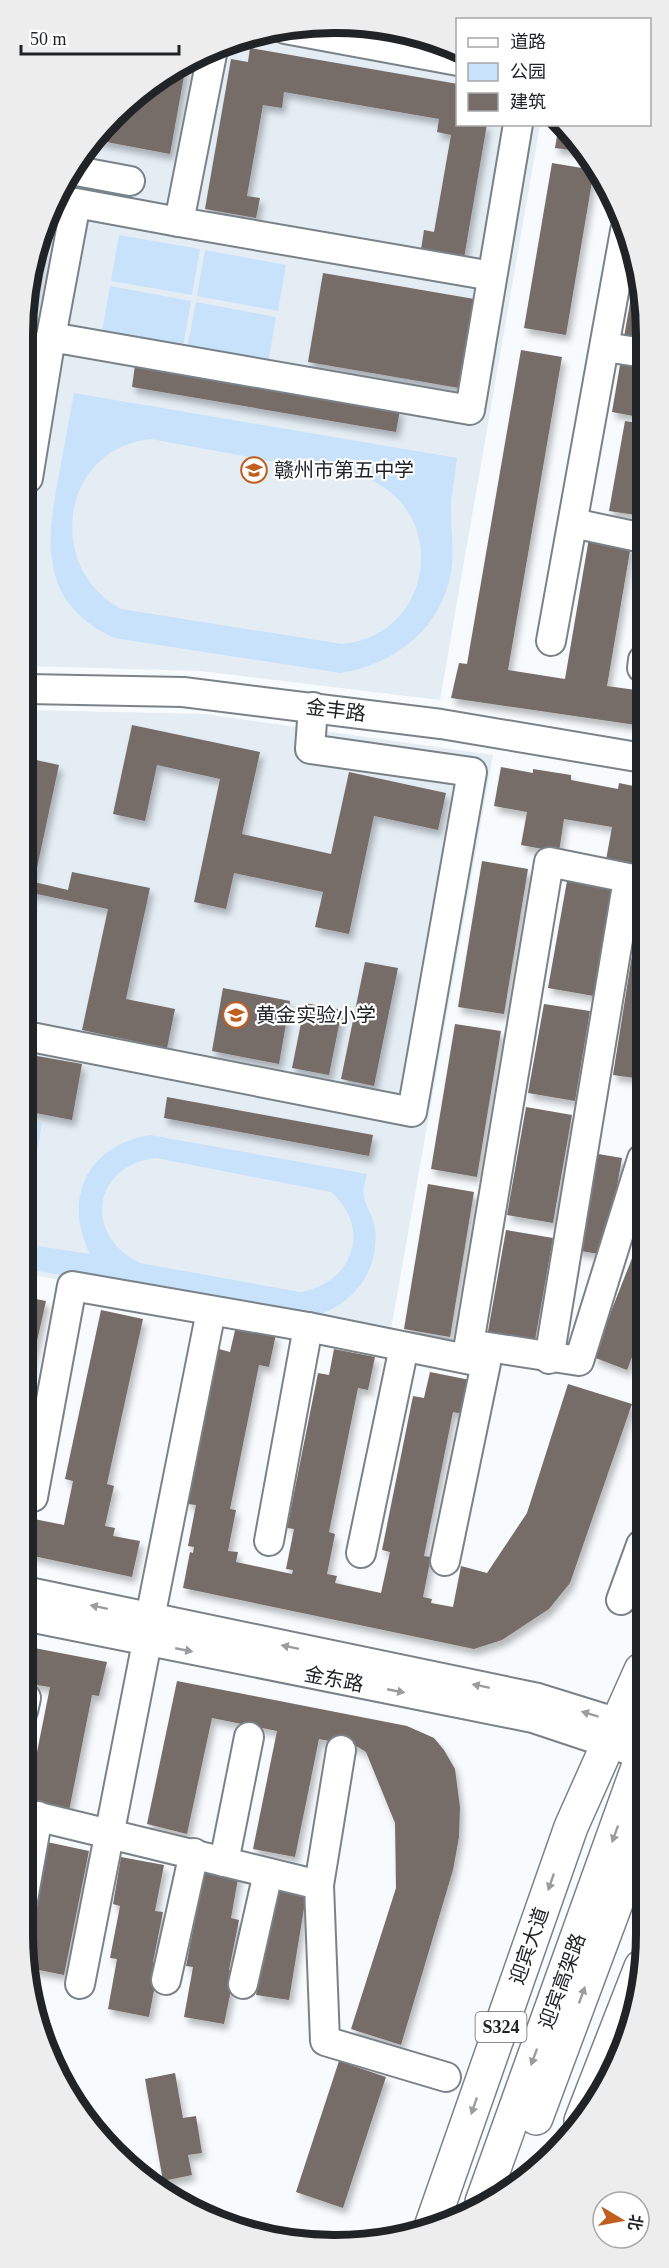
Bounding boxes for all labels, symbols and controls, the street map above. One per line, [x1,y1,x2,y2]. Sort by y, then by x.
scale bar [21,18,178,56]
legend [456,18,651,126]
text: 50 m [30,29,67,49]
text: 道路 [510,32,546,52]
text: 公园 [510,62,546,82]
text: 建筑 [510,92,546,112]
school or university icon: 赣州市第五中学 [239,455,269,485]
place label: 赣州市第五中学 [274,459,414,481]
street label: 金丰路 [305,695,367,725]
school or university icon: 黄金实验小学 [221,1000,251,1030]
place label: 黄金实验小学 [256,1004,376,1026]
one-way arrow [89,1602,108,1611]
one-way arrow [280,1642,299,1651]
one-way arrow [174,1646,193,1655]
street label: 金东路 [302,1662,366,1696]
one-way arrow [471,1681,490,1690]
one-way arrow [386,1687,405,1696]
one-way arrow [581,1709,599,1718]
one-way arrow [609,1825,619,1843]
one-way arrow [546,1873,556,1891]
street label: 迎宾大道 [506,1905,552,1987]
street label: 迎宾高架路 [535,1930,589,2032]
one-way arrow [578,1985,588,2003]
road number: S324 [476,2012,526,2042]
one-way arrow [529,2048,539,2066]
one-way arrow [468,2097,478,2115]
north arrow [591,2190,651,2250]
text: 北 [626,2213,645,2232]

